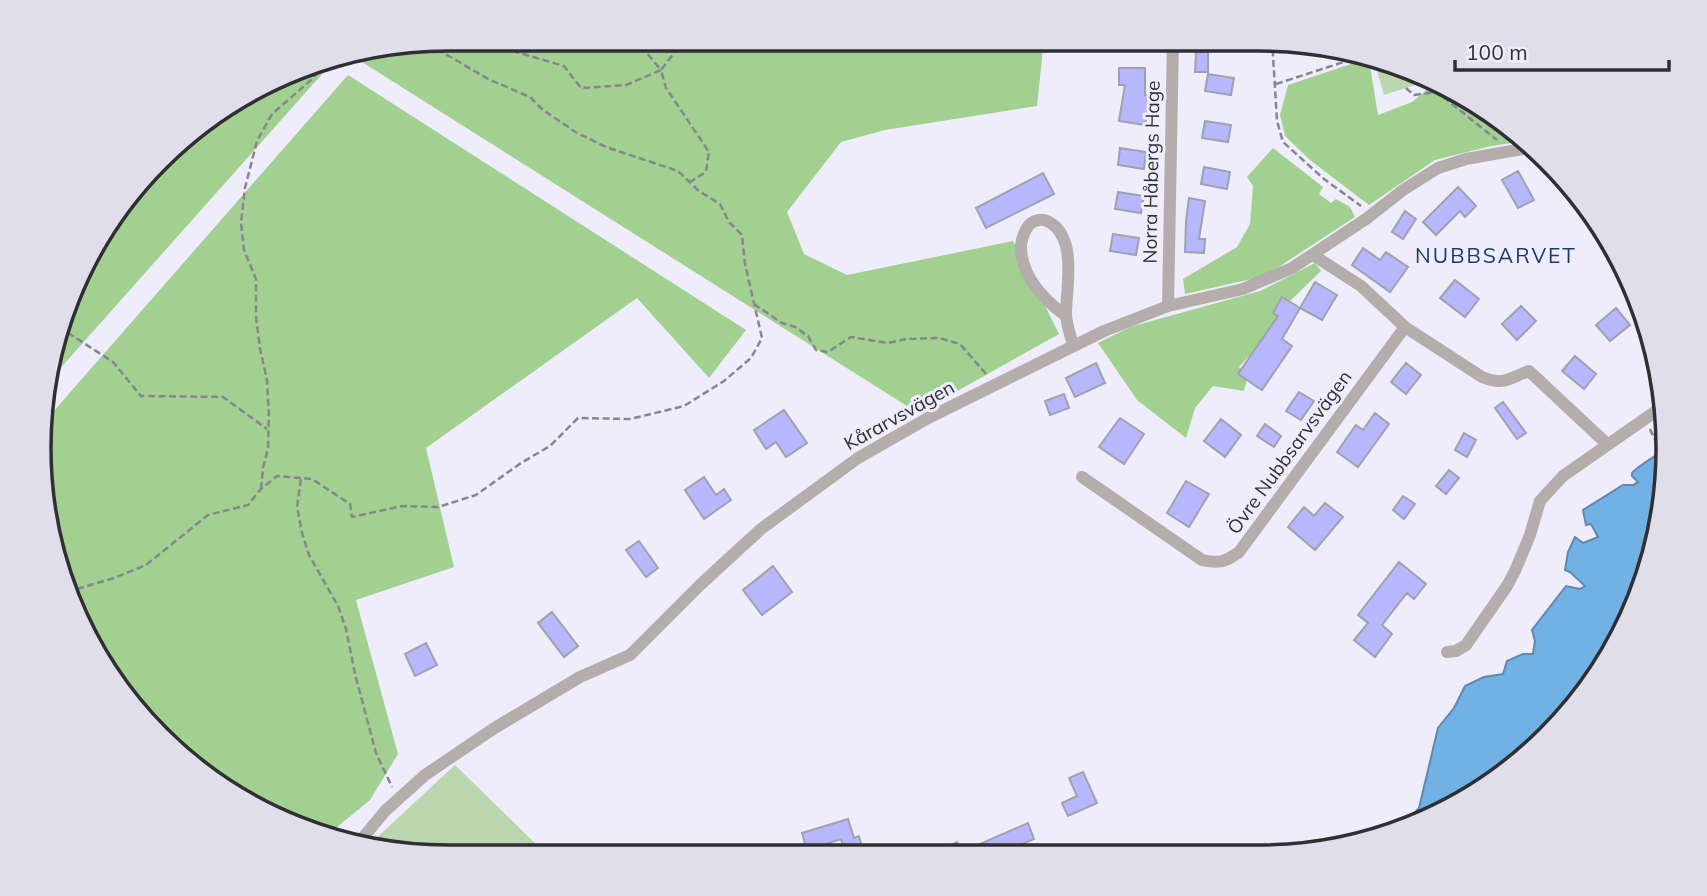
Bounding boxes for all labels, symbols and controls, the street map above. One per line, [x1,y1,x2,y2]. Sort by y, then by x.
scale bar [1455,28,1668,72]
text: 100 m [1466,39,1528,65]
street label: Norra Håbergs Hage [1137,80,1165,264]
district label: NUBBSARVET [1415,242,1577,268]
street label: Övre Nubbsarvsvägen [1222,365,1356,539]
street label: Kårarvsvägen [840,375,958,455]

